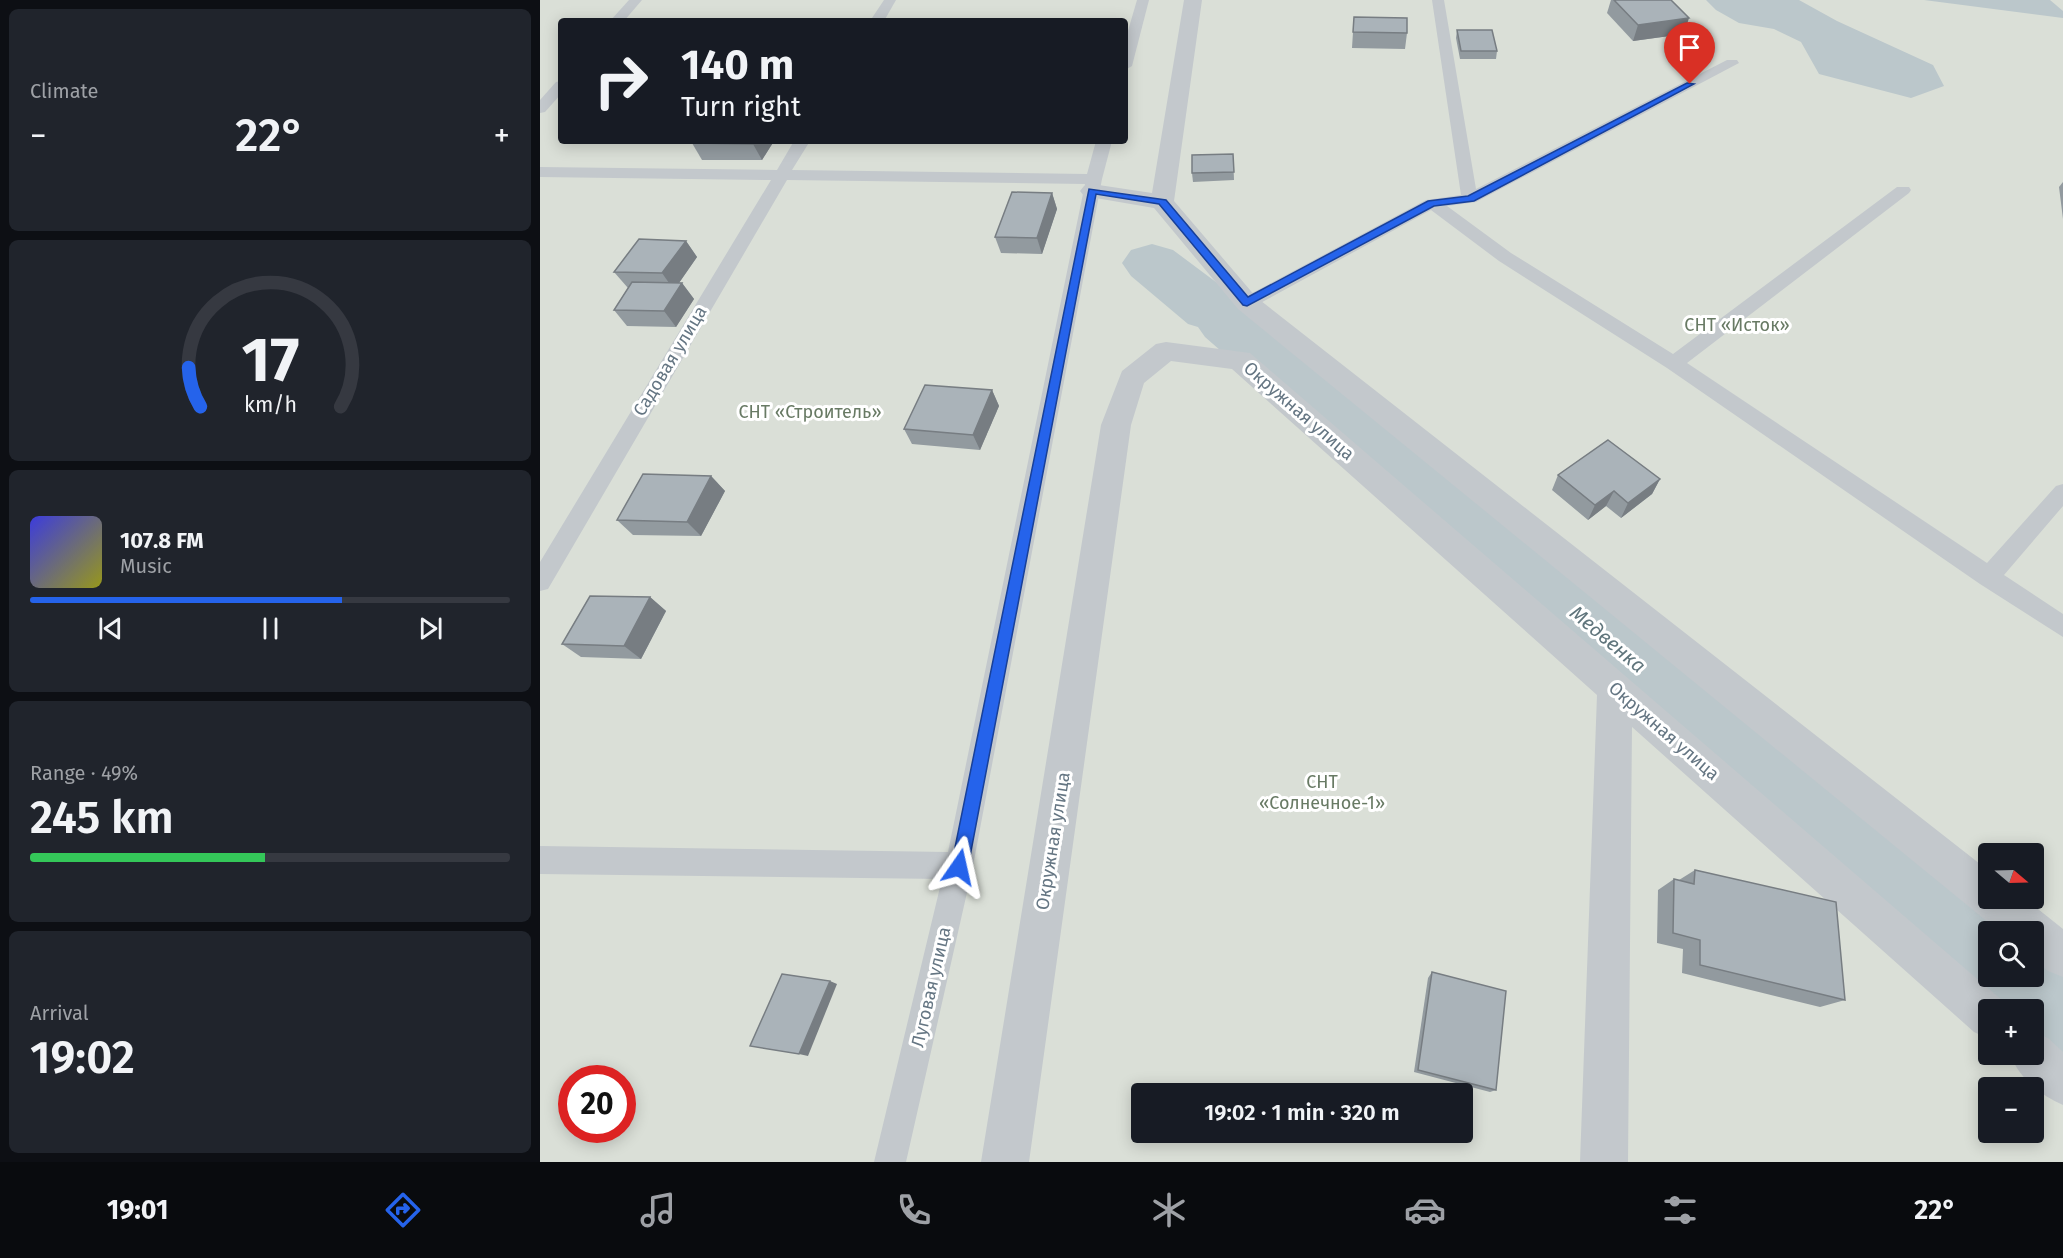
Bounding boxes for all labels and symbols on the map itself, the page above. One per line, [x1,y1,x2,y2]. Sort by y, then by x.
pin [1664,22,1715,84]
street label: Садовая улица [628,302,712,420]
park label: СНТ «Исток» [1684,314,1790,336]
street label: Окружная улица [1239,357,1359,465]
park label: СНТ «Строитель» [738,401,882,423]
water label: Медвенка [1565,600,1651,678]
street label: Окружная улица [1604,677,1724,785]
street label: Окружная улица [1031,770,1075,912]
park label: СНТ «Солнечное-1» [1259,771,1385,814]
position arrow [927,835,991,899]
north arrow [1978,843,2044,909]
street label: Луговая улица [906,925,956,1049]
speed limit sign: 20 [558,1065,636,1143]

